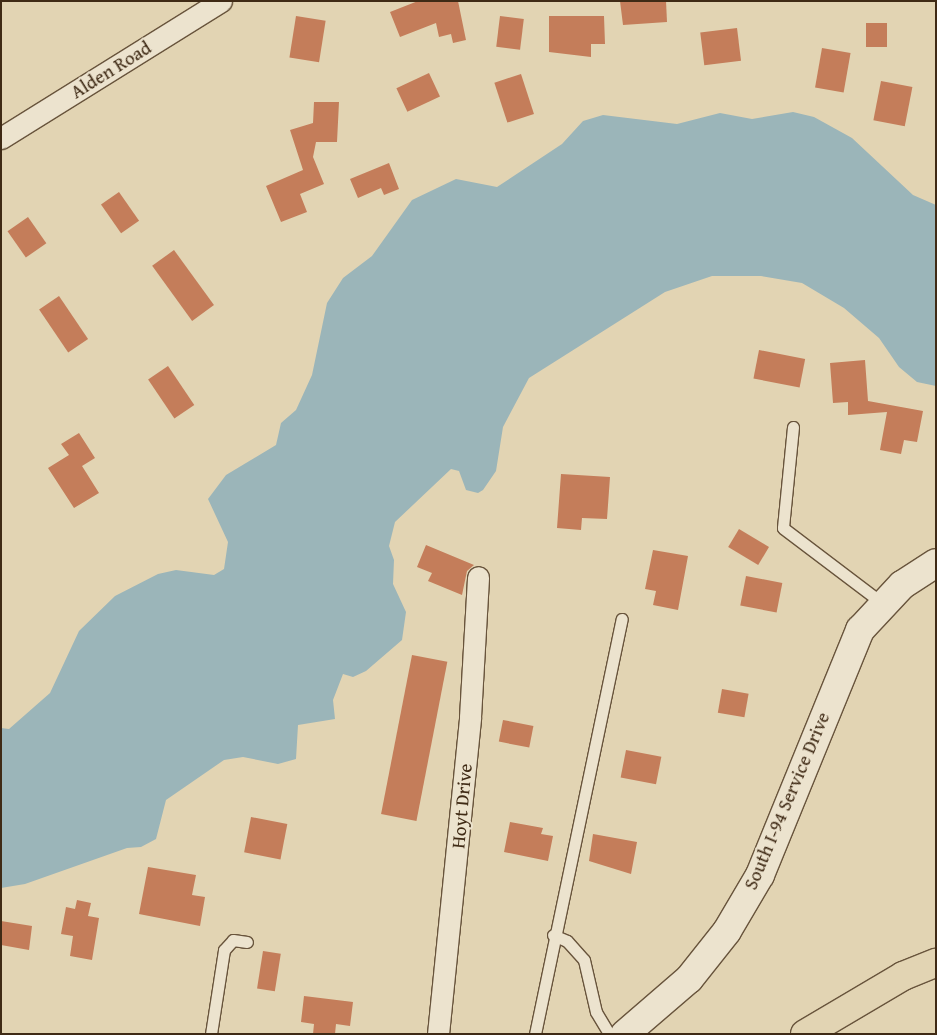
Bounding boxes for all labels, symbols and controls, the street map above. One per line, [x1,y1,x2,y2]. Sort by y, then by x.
street label: Alden Road [67,36,155,104]
street label: South I-94 Service Drive [739,709,835,893]
street label: Hoyt Drive [447,763,477,849]

